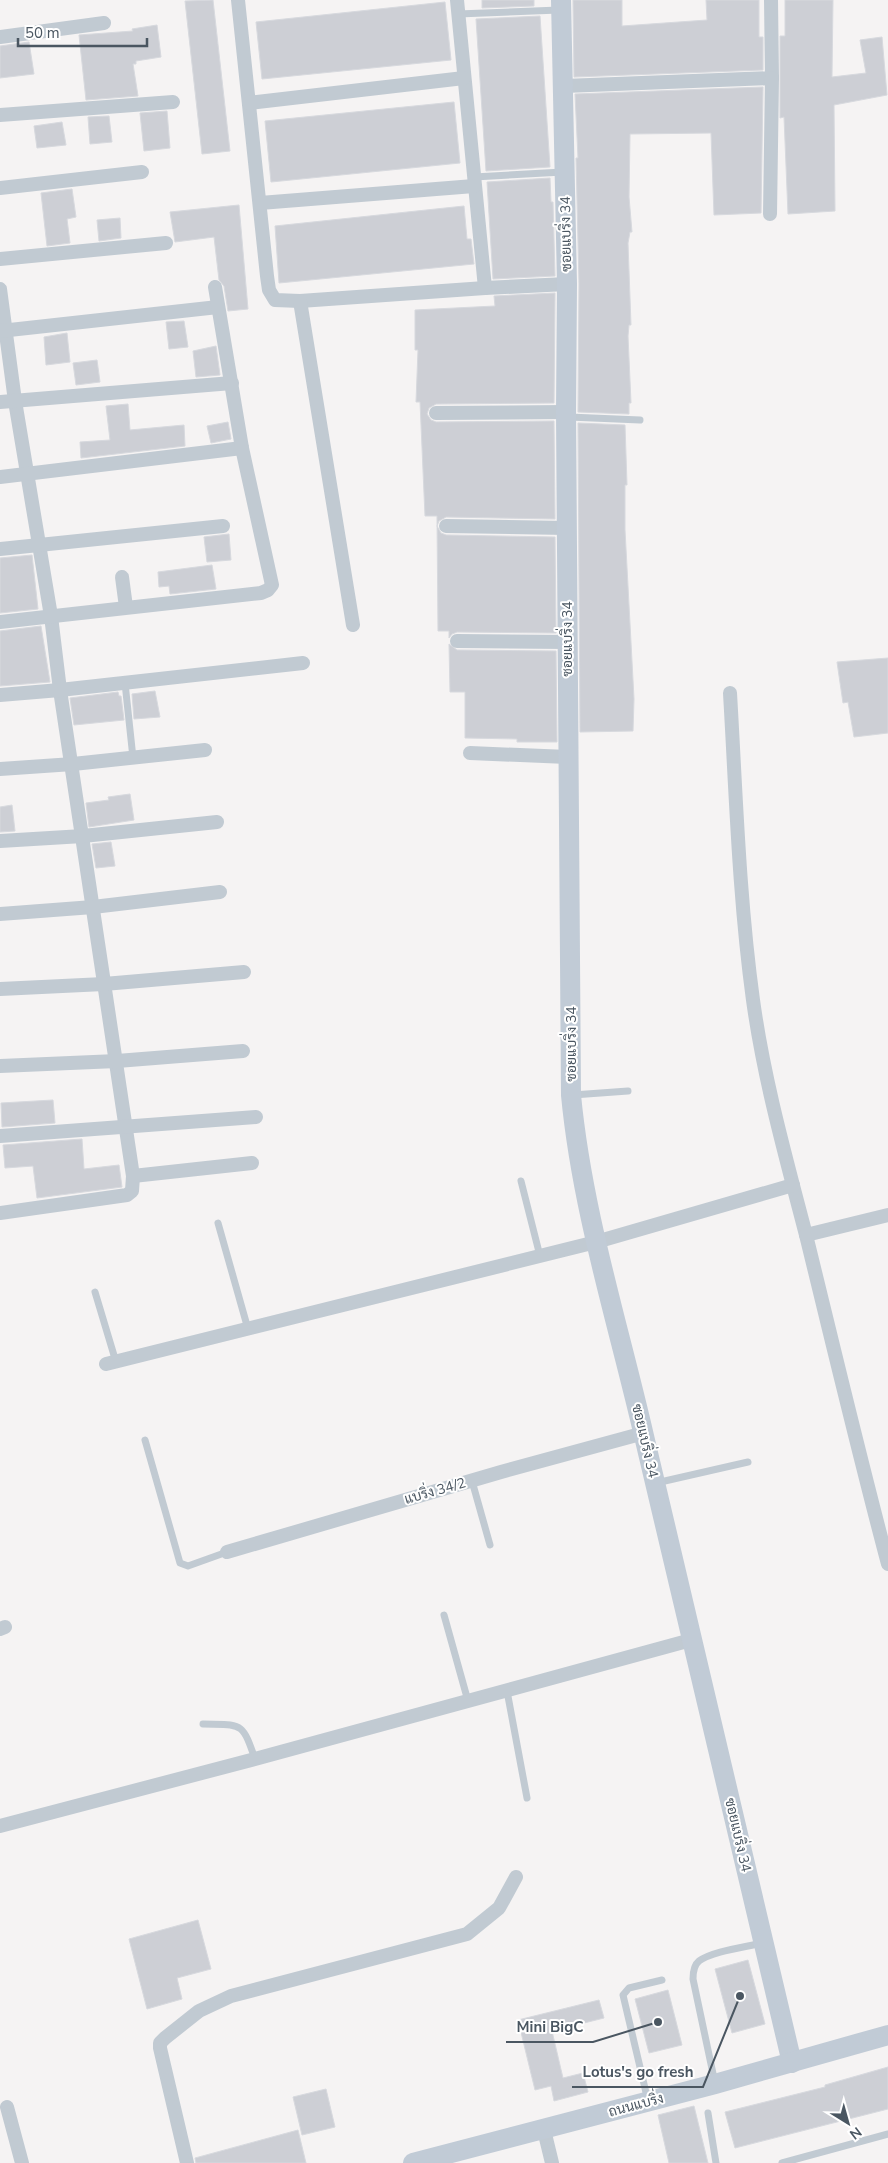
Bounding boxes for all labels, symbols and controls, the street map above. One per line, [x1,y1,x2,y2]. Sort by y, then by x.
scale bar [18,15,146,47]
text: 50 m [25,23,60,43]
street label: ซอยแบริ่ง 34 [553,196,576,272]
street label: ซอยแบริ่ง 34 [555,601,577,677]
street label: ซอยแบริ่ง 34 [559,1006,581,1082]
street label: ซอยแบริ่ง 34 [627,1402,665,1480]
street label: แบริ่ง 34/2 [401,1471,468,1509]
street label: ซอยแบริ่ง 34 [720,1796,758,1874]
callout: Mini BigC [506,2012,593,2042]
text: Mini BigC [517,2017,583,2037]
callout: Lotus's go fresh [572,2057,703,2087]
text: Lotus's go fresh [583,2062,693,2082]
street label: ถนนแบริ่ง [606,2086,666,2121]
north arrow [823,2098,873,2148]
text: N [846,2122,865,2144]

